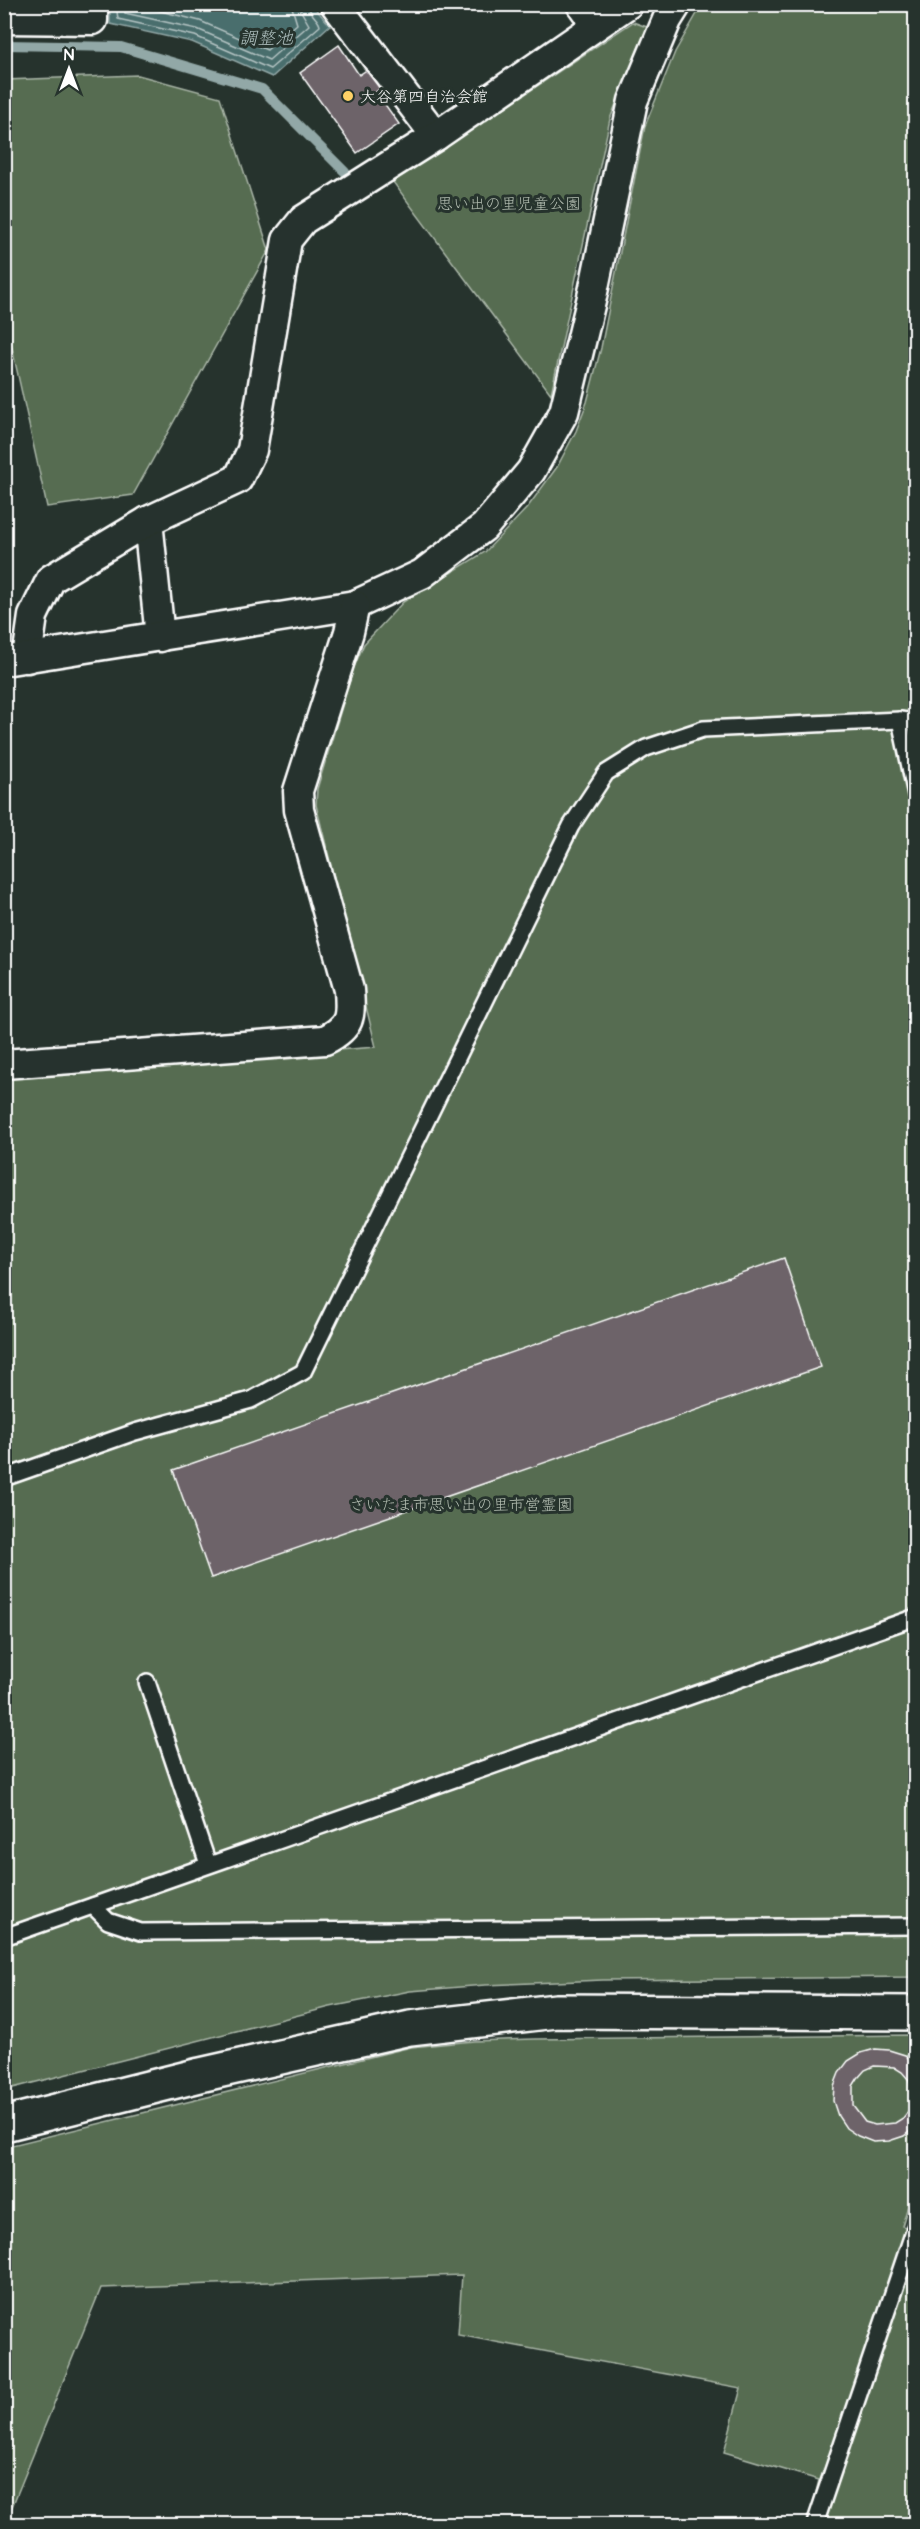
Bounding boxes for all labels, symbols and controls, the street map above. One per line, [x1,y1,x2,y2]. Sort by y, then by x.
water label: 調整池 [239,26,294,51]
north arrow [39,39,99,99]
text: N [64,44,74,66]
place label: 大谷第四自治会館 [360,86,488,108]
marker: 大谷第四自治会館 [341,89,355,103]
park label: 思い出の里児童公園 [437,193,581,215]
park label: さいたま市思い出の里市営霊園 [349,1494,573,1516]

